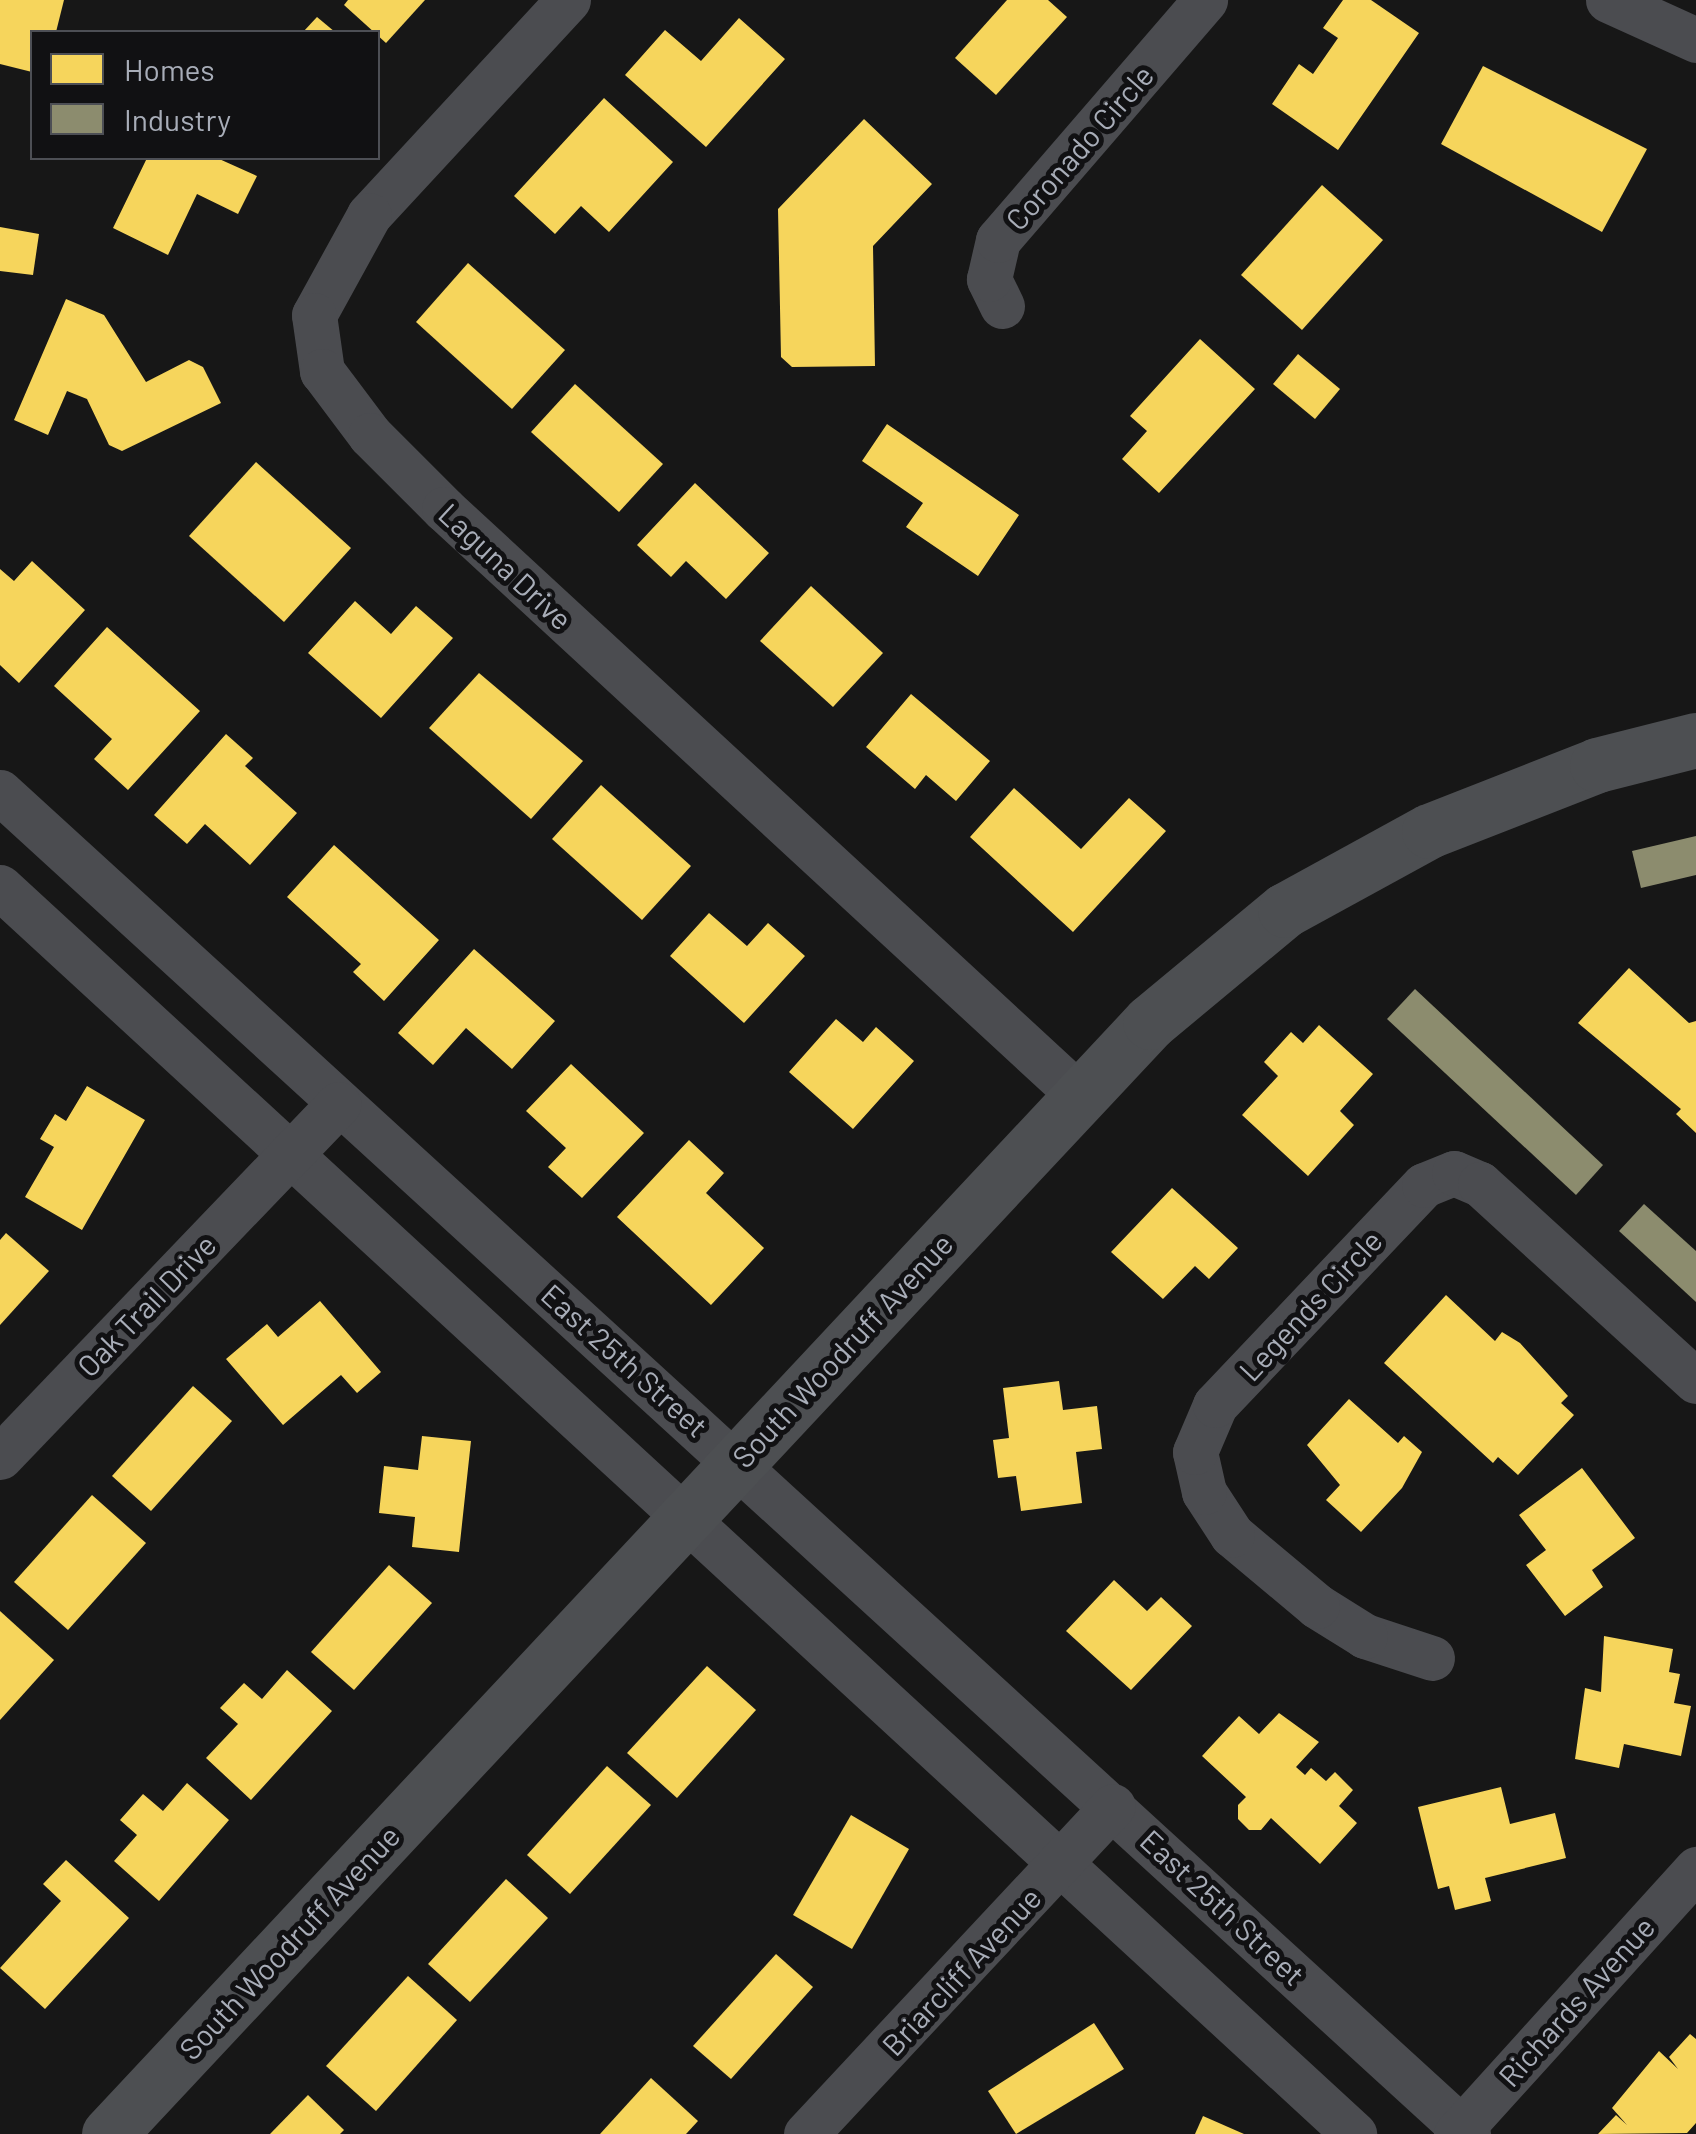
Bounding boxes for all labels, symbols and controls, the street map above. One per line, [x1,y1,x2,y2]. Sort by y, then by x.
legend [30,30,380,160]
text: Homes [124,51,215,87]
street label: Coronado Circle [998,57,1160,237]
text: Industry [124,101,231,137]
street label: Laguna Drive [432,495,580,637]
street label: Legends Circle [1231,1222,1389,1388]
street label: Oak Trail Drive [69,1226,223,1384]
street label: South Woodruff Avenue [724,1226,960,1474]
street label: East 25th Street [534,1276,716,1444]
street label: South Woodruff Avenue [171,1818,407,2066]
street label: East 25th Street [1133,1822,1313,1992]
street label: Briarcliff Avenue [874,1880,1048,2062]
street label: Richards Avenue [1490,1909,1662,2093]

